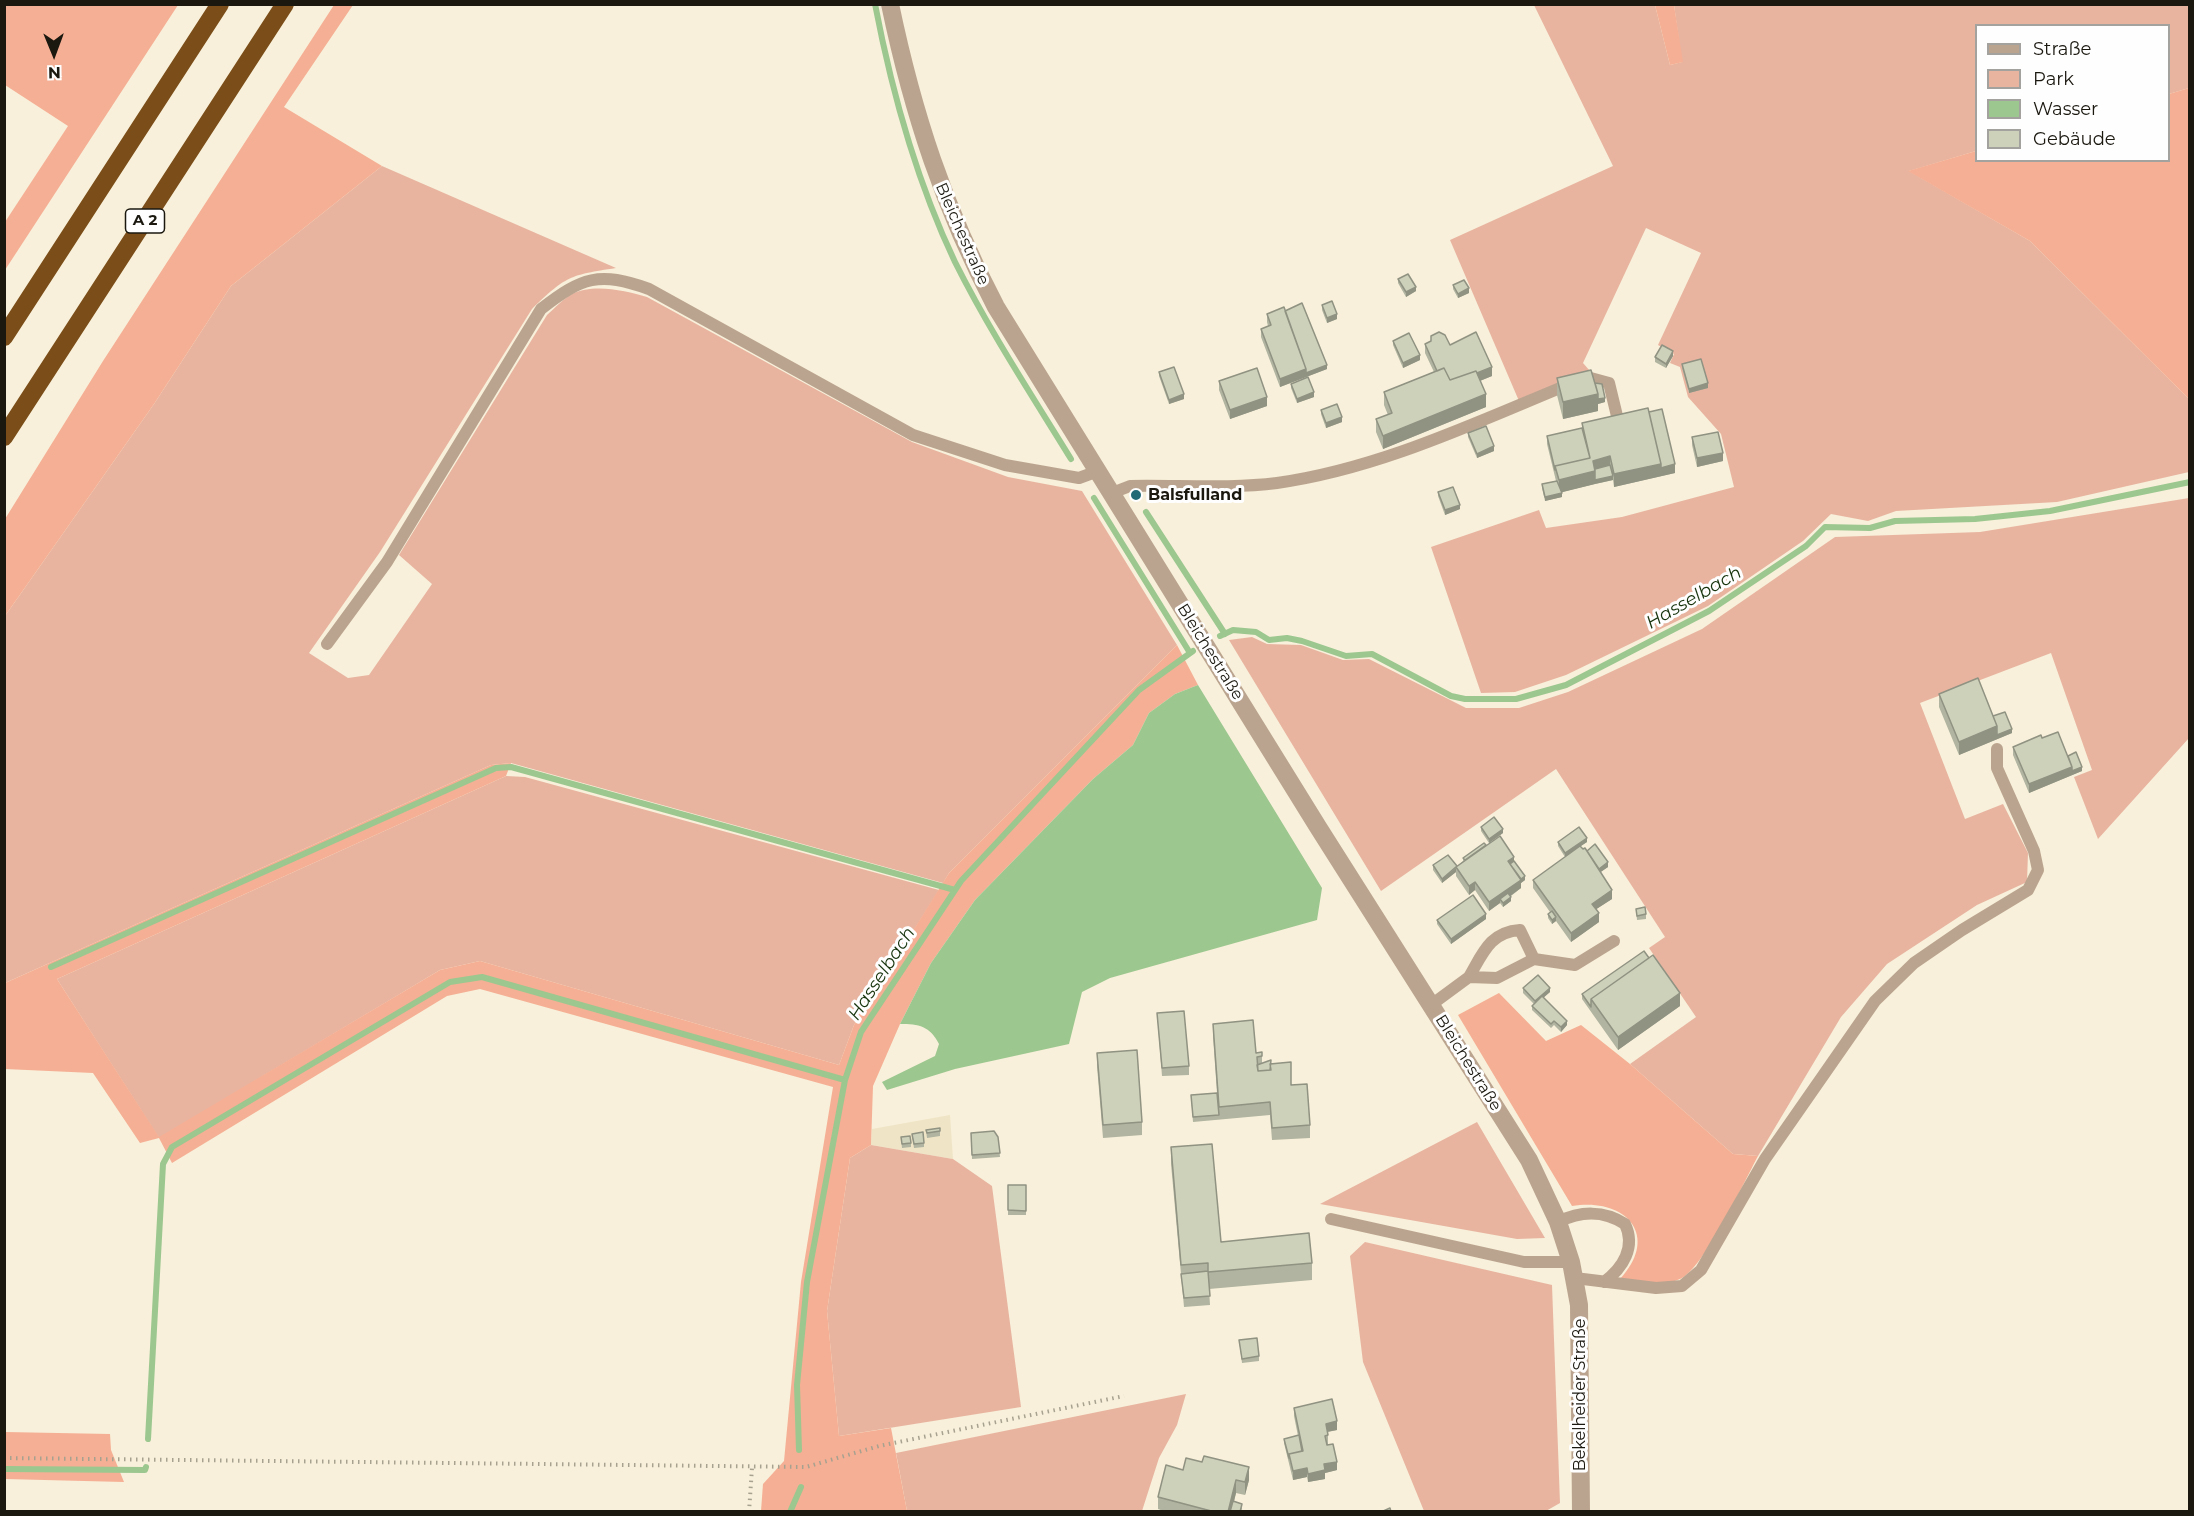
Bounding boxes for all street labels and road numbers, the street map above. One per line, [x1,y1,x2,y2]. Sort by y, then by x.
street label: Bleichestraße [931,180,993,288]
road number: A 2 [126,209,164,233]
street label: Bleichestraße [1173,600,1247,704]
street label: Bleichestraße [1431,1011,1505,1115]
street label: Bekelheider Straße [1570,1319,1590,1471]

